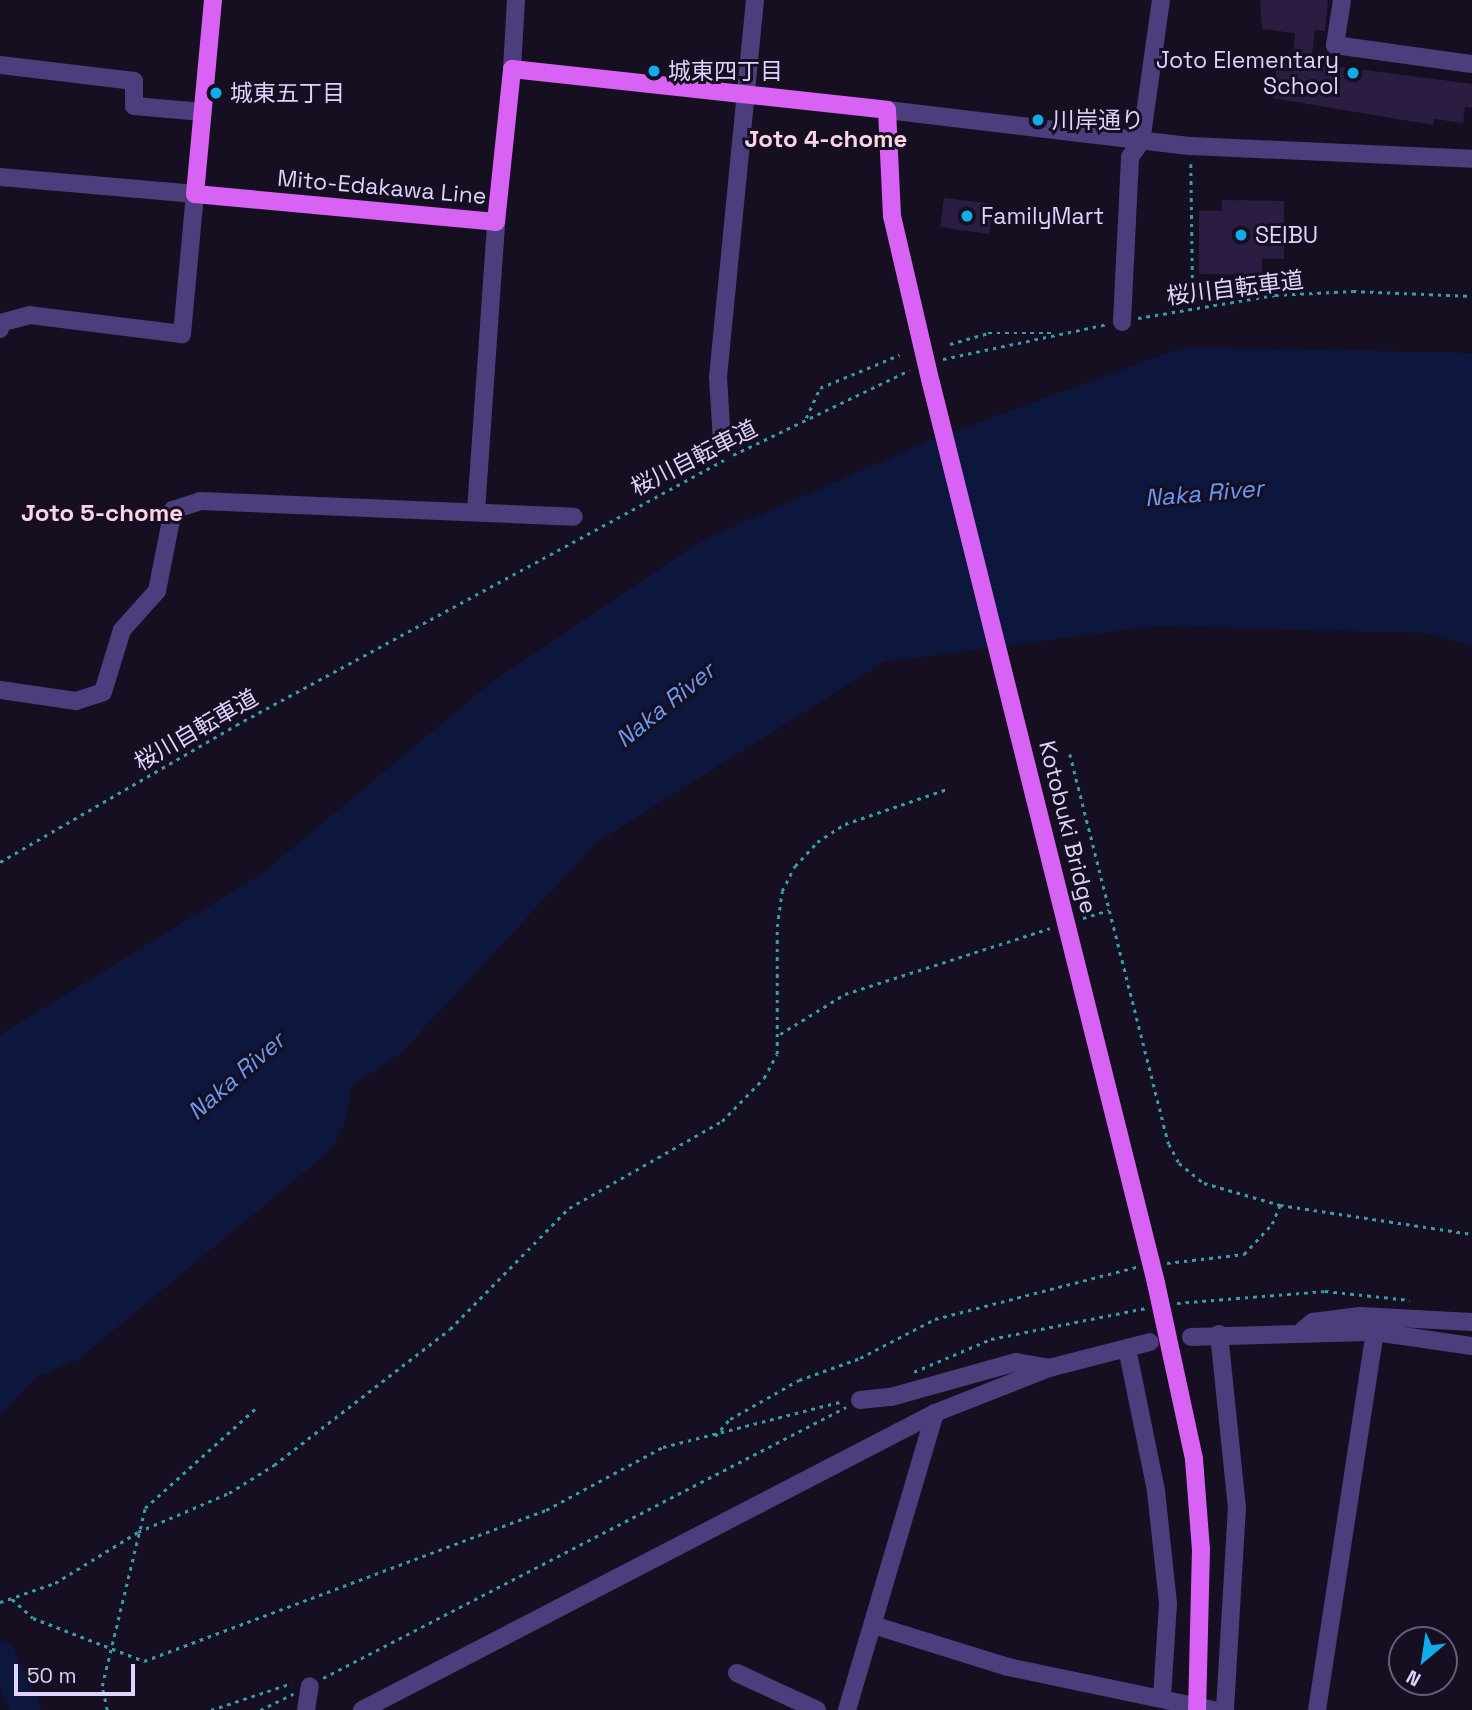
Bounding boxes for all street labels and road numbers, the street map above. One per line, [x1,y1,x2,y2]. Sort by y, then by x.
street label: Mito-Edakawa Line [276,164,488,210]
street label: 桜川自転車道 [1165,266,1305,310]
street label: 桜川自転車道 [626,414,762,502]
street label: 桜川自転車道 [129,684,263,776]
street label: Kotobuki Bridge [1033,738,1103,916]

